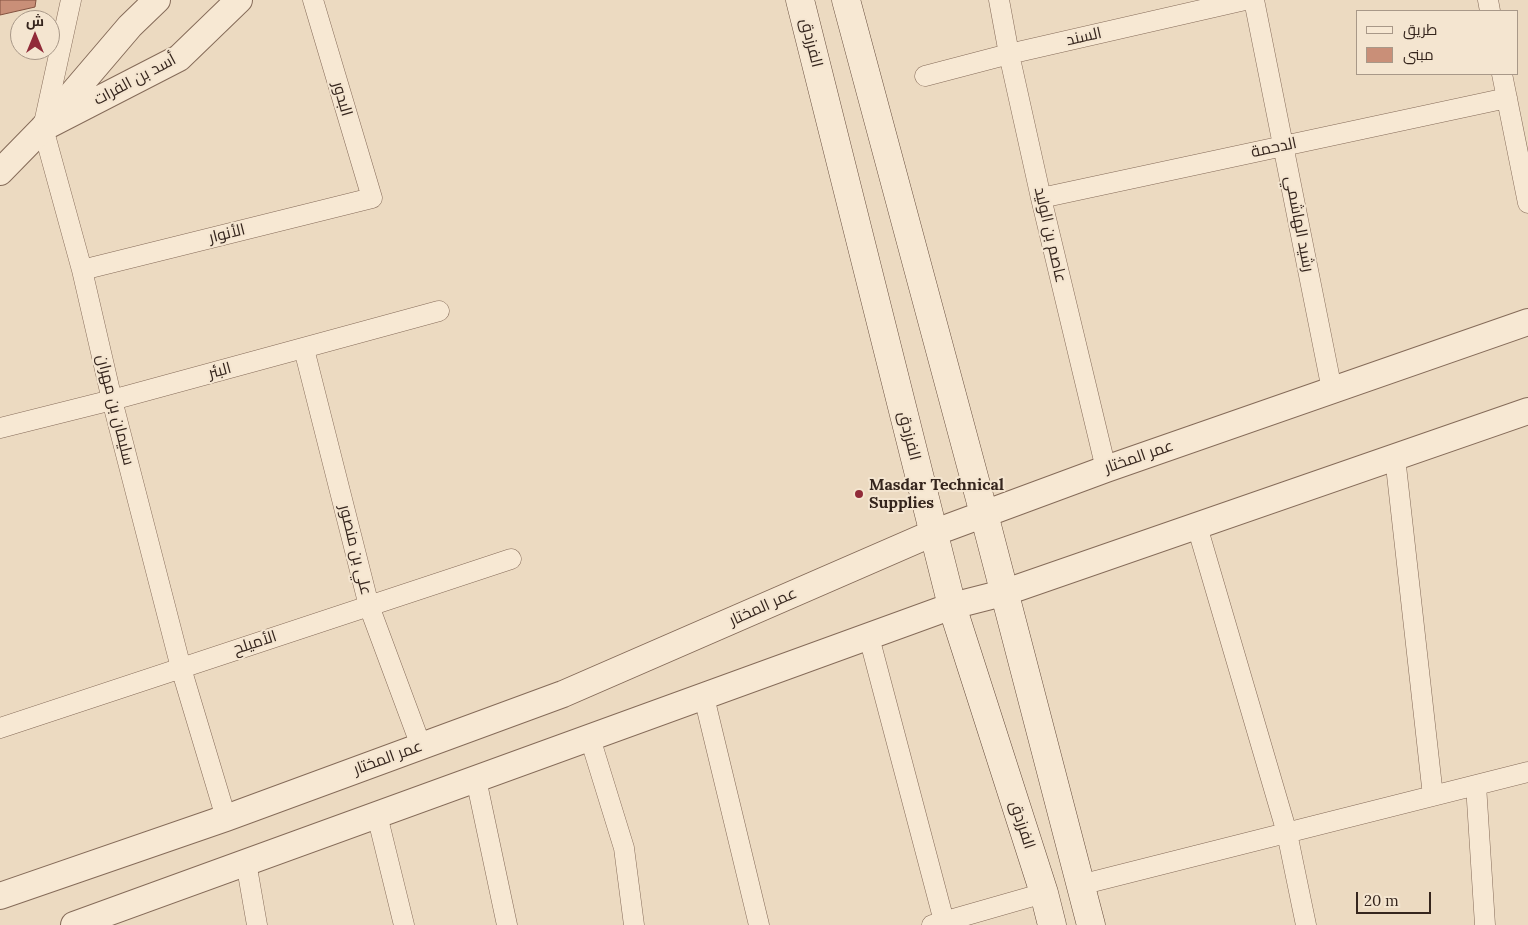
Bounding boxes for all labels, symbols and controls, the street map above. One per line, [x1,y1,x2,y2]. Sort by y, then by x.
north arrow [10,10,60,60]
legend [1356,10,1518,75]
text: ش [26,12,44,30]
street label: الفرزدق [796,17,826,69]
text: طريق [1403,20,1437,39]
street label: السند [1064,24,1104,50]
text: مبنى [1403,45,1434,64]
street label: أسد بن الفرات [90,50,180,110]
street label: البدور [328,80,356,118]
street label: الدحمة [1249,134,1299,162]
street label: رشيد الهاشمي [1280,175,1318,273]
street label: عاصم بن الوليد [1030,185,1070,285]
street label: الأنوار [207,220,247,248]
street label: سليمان بن مهران [92,353,138,467]
street label: البئر [206,359,234,383]
street label: الفرزدق [894,410,924,462]
street label: عمر المختار [1102,436,1176,478]
place label: Masdar Technical Supplies [869,475,1004,513]
marker: Masdar Technical Supplies [853,488,865,500]
street label: علي بن منصور [335,503,375,597]
street label: عمر المختار [726,584,800,630]
street label: الأميلح [231,627,279,659]
street label: عمر المختار [351,737,425,779]
street label: الفرزدق [1005,799,1039,851]
scale bar [1358,882,1433,914]
text: 20 m [1364,891,1399,910]

